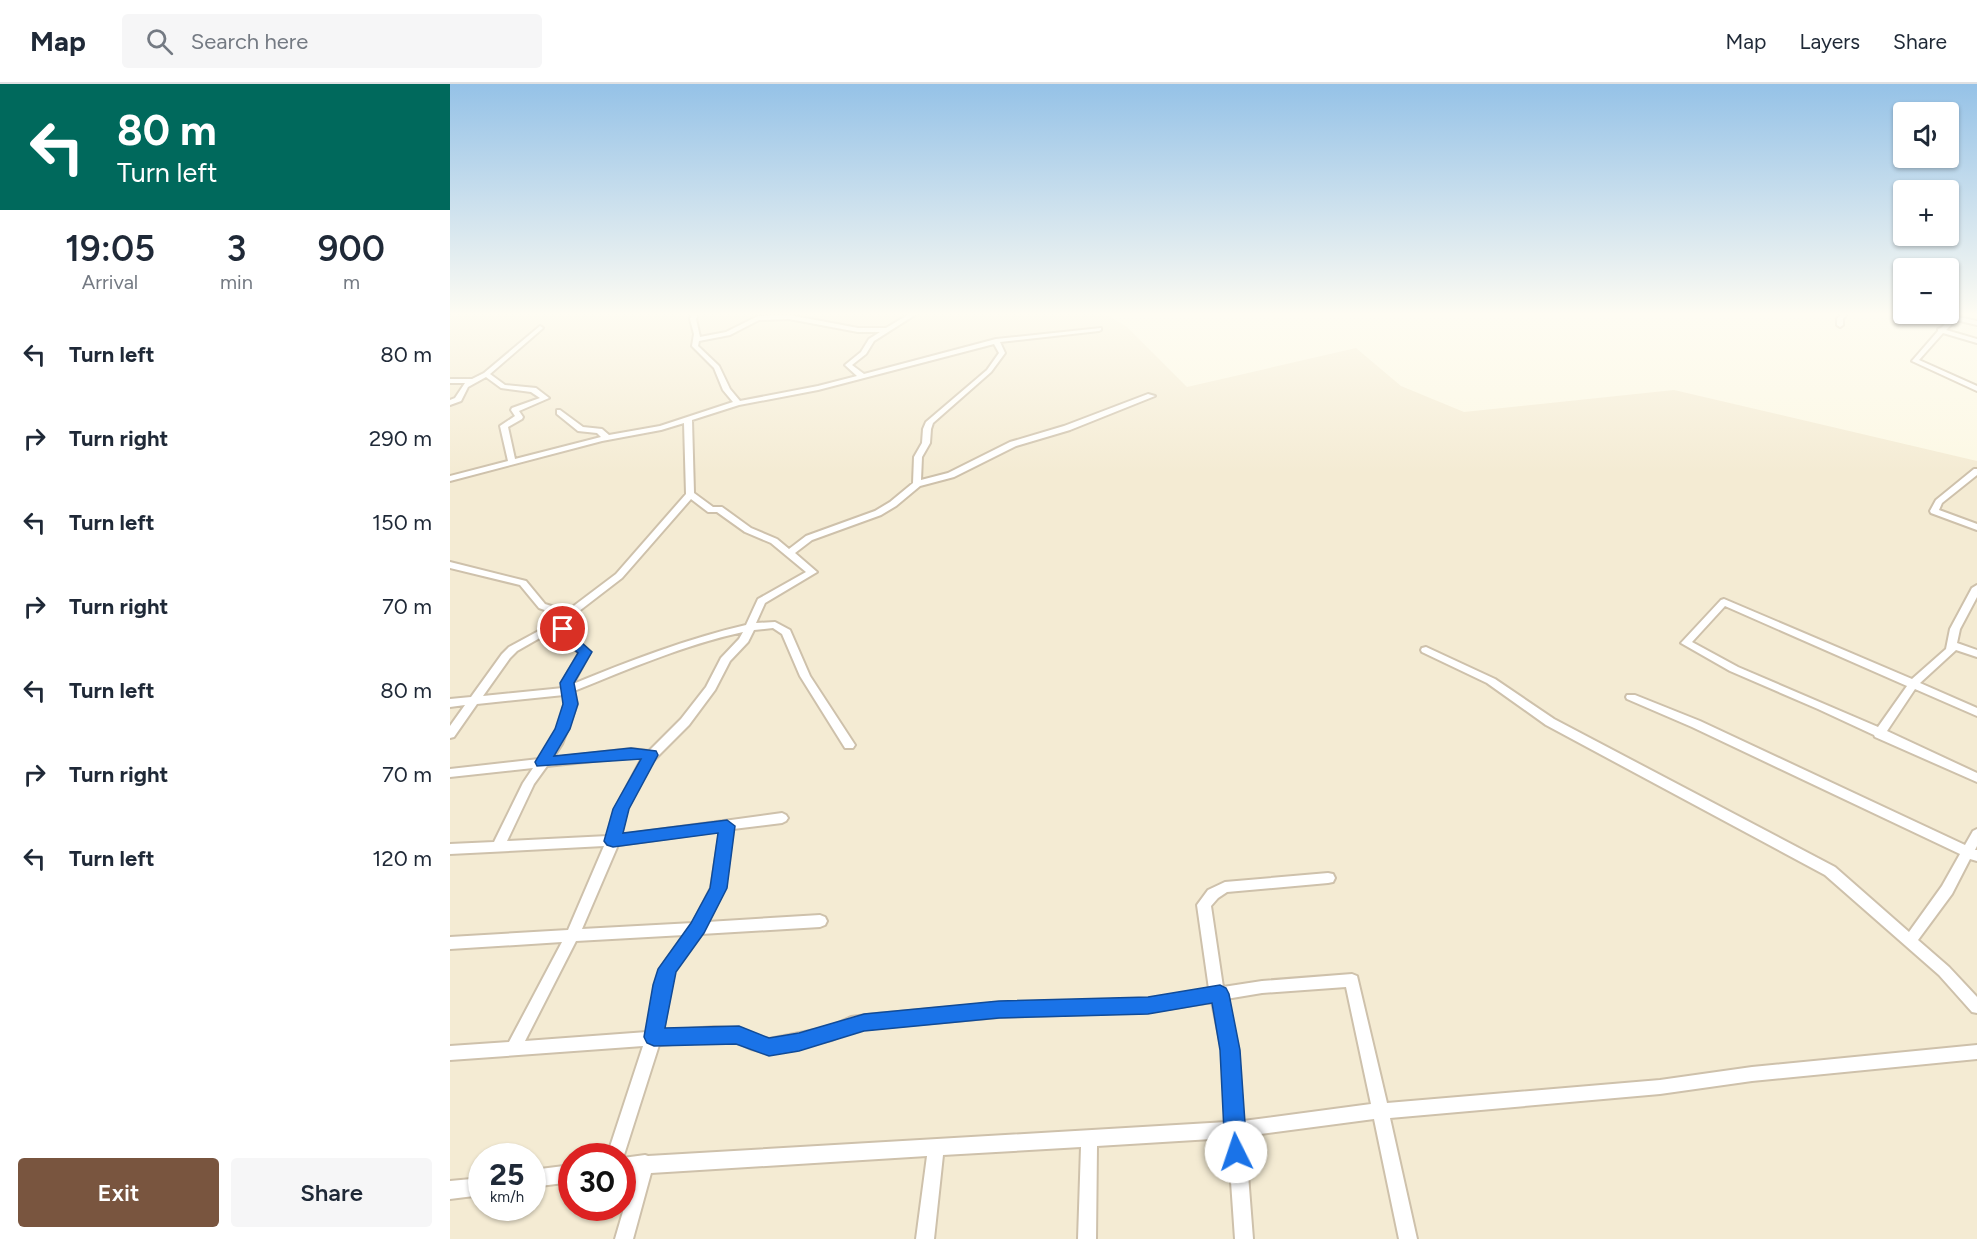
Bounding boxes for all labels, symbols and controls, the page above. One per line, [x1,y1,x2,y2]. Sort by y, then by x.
search box [122,14,542,68]
text: Map [30,24,86,58]
icon: search [143,25,176,58]
text: Search here [191,28,308,55]
text: Map [1726,29,1766,54]
text: Layers [1799,29,1860,54]
text: Share [1893,29,1947,54]
map controls [1893,102,1959,324]
button: sound [1893,102,1959,168]
text: 80 m [117,105,217,156]
icon: left [18,108,96,186]
text: Turn left [117,156,217,189]
button: + [1893,180,1959,246]
text: 19:05 [65,227,155,270]
text: 3 [226,227,246,270]
text: 900 [318,227,385,270]
button: − [1893,258,1959,324]
text: Arrival [82,270,138,294]
text: min [220,270,253,294]
text: m [343,270,360,294]
icon: left [18,338,51,371]
text: Turn left [69,341,155,368]
text: 80 m [380,341,432,368]
icon: right [18,422,51,455]
text: Turn right [69,425,168,452]
text: 290 m [369,425,432,452]
icon: left [18,506,51,539]
text: Turn left [69,509,155,536]
text: 150 m [372,509,432,536]
icon: right [18,590,51,623]
text: Turn right [69,593,168,620]
text: 70 m [382,593,432,620]
pin [537,603,588,654]
icon: arrive [546,612,579,645]
icon: left [18,674,51,707]
text: Turn left [69,677,155,704]
text: 80 m [380,677,432,704]
icon: right [18,758,51,791]
text: Turn right [69,761,168,788]
text: 70 m [382,761,432,788]
icon: left [18,842,51,875]
text: Turn left [69,845,155,872]
text: 120 m [372,845,432,872]
position arrow [1204,1120,1268,1184]
speed limit sign: 30 [558,1143,636,1221]
text: 25 [490,1156,524,1193]
button: Exit [18,1158,219,1227]
button: Share [231,1158,432,1227]
text: km/h [490,1188,524,1206]

